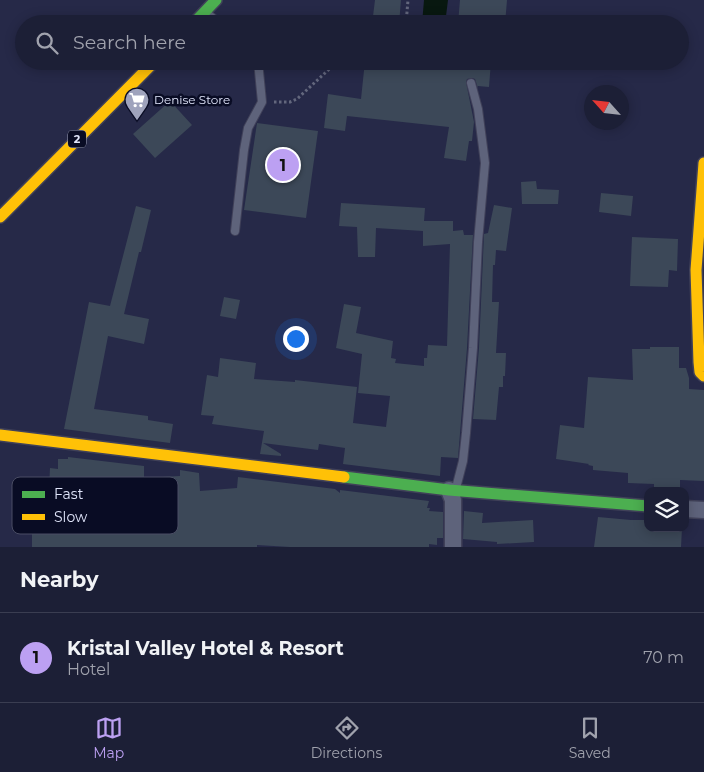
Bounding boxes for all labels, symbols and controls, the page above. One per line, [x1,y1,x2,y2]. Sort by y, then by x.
search box [15,15,689,70]
icon: search [33,29,61,57]
text: Search here [73,31,186,54]
north arrow [584,85,629,130]
supermarket icon: Denise Store [124,87,150,121]
place label: Denise Store [154,92,230,107]
road number: 2 [68,130,86,148]
pin: 1 [267,146,299,184]
your location [283,326,309,352]
legend [12,477,178,534]
text: Fast [54,485,84,503]
map controls [644,487,689,532]
button: layers [644,487,689,532]
text: Slow [54,508,88,526]
text: Nearby [20,567,99,592]
text: Kristal Valley Hotel & Resort [67,637,344,660]
text: 1 [33,648,39,667]
text: 70 m [643,648,684,667]
text: Hotel [67,660,110,679]
tab: Map [93,714,124,762]
tab: Directions [311,714,382,762]
tab: Saved [569,714,611,762]

